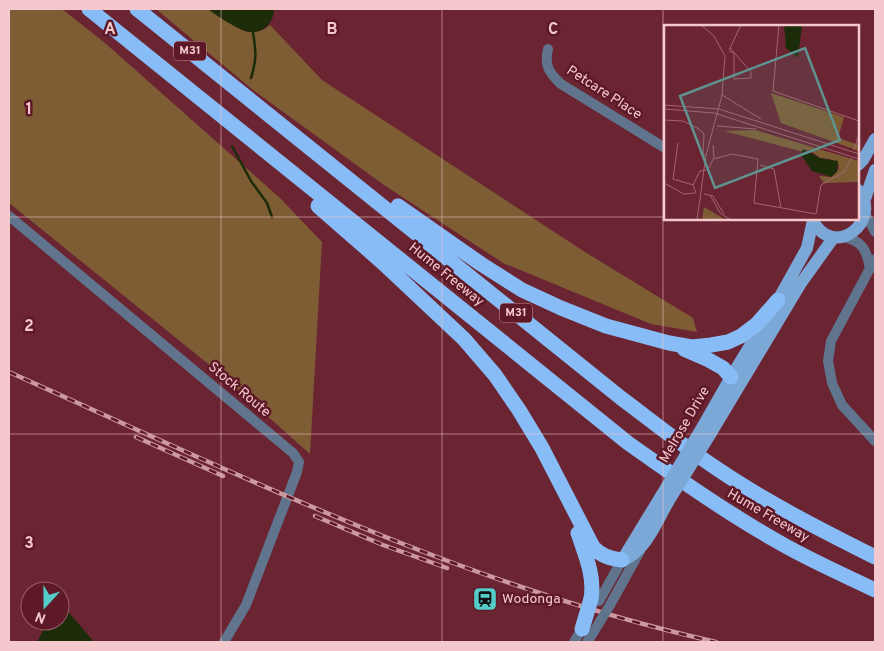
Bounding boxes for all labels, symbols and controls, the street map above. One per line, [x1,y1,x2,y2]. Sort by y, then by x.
text: A [104,20,116,40]
text: B [326,20,338,40]
text: C [548,20,558,40]
inset map [664,25,859,220]
road number: M31 [174,41,206,60]
street label: Petcare Place [563,62,645,124]
text: 1 [26,100,32,120]
street label: Hume Freeway [405,239,487,311]
road number: M31 [500,304,532,322]
text: 2 [24,317,34,337]
street label: Stock Route [204,359,274,421]
street label: Melrose Drive [656,384,714,466]
street label: Hume Freeway [724,486,812,546]
text: 3 [24,534,34,554]
north arrow [20,581,70,631]
station icon: Wodonga [472,586,498,612]
place label: Wodonga [502,591,561,608]
text: N [33,607,49,626]

